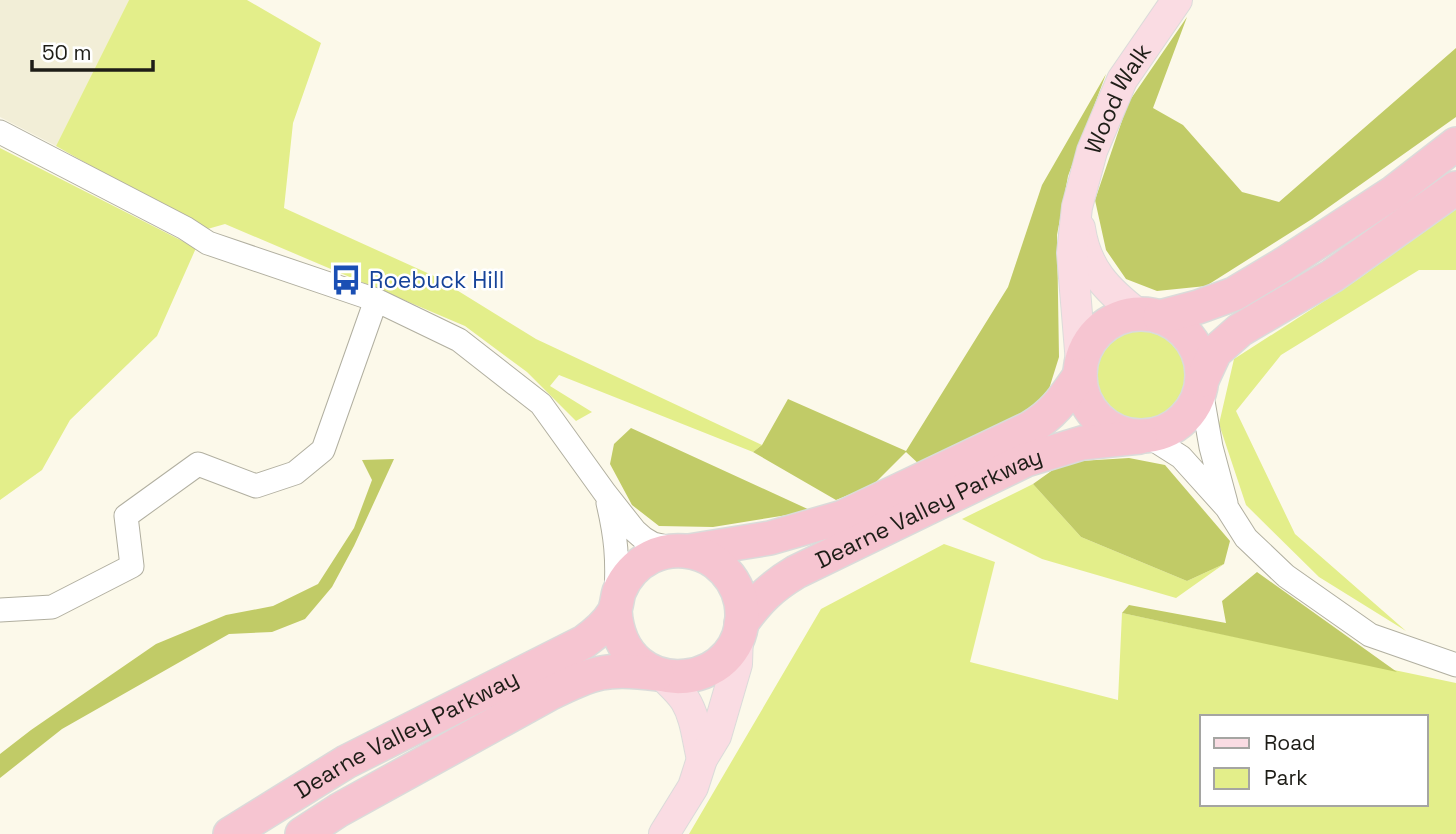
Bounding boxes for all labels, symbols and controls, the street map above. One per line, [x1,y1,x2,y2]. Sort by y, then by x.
scale bar [32,28,152,72]
street label: Wood Walk [1078,37,1158,158]
text: 50 m [42,39,92,66]
bus stop icon: Roebuck Hill [329,263,363,297]
place label: Roebuck Hill [369,265,504,295]
street label: Dearne Valley Parkway [810,441,1046,575]
street label: Dearne Valley Parkway [289,663,523,805]
legend [1200,715,1428,806]
text: Road [1264,729,1316,756]
text: Park [1264,764,1308,791]

